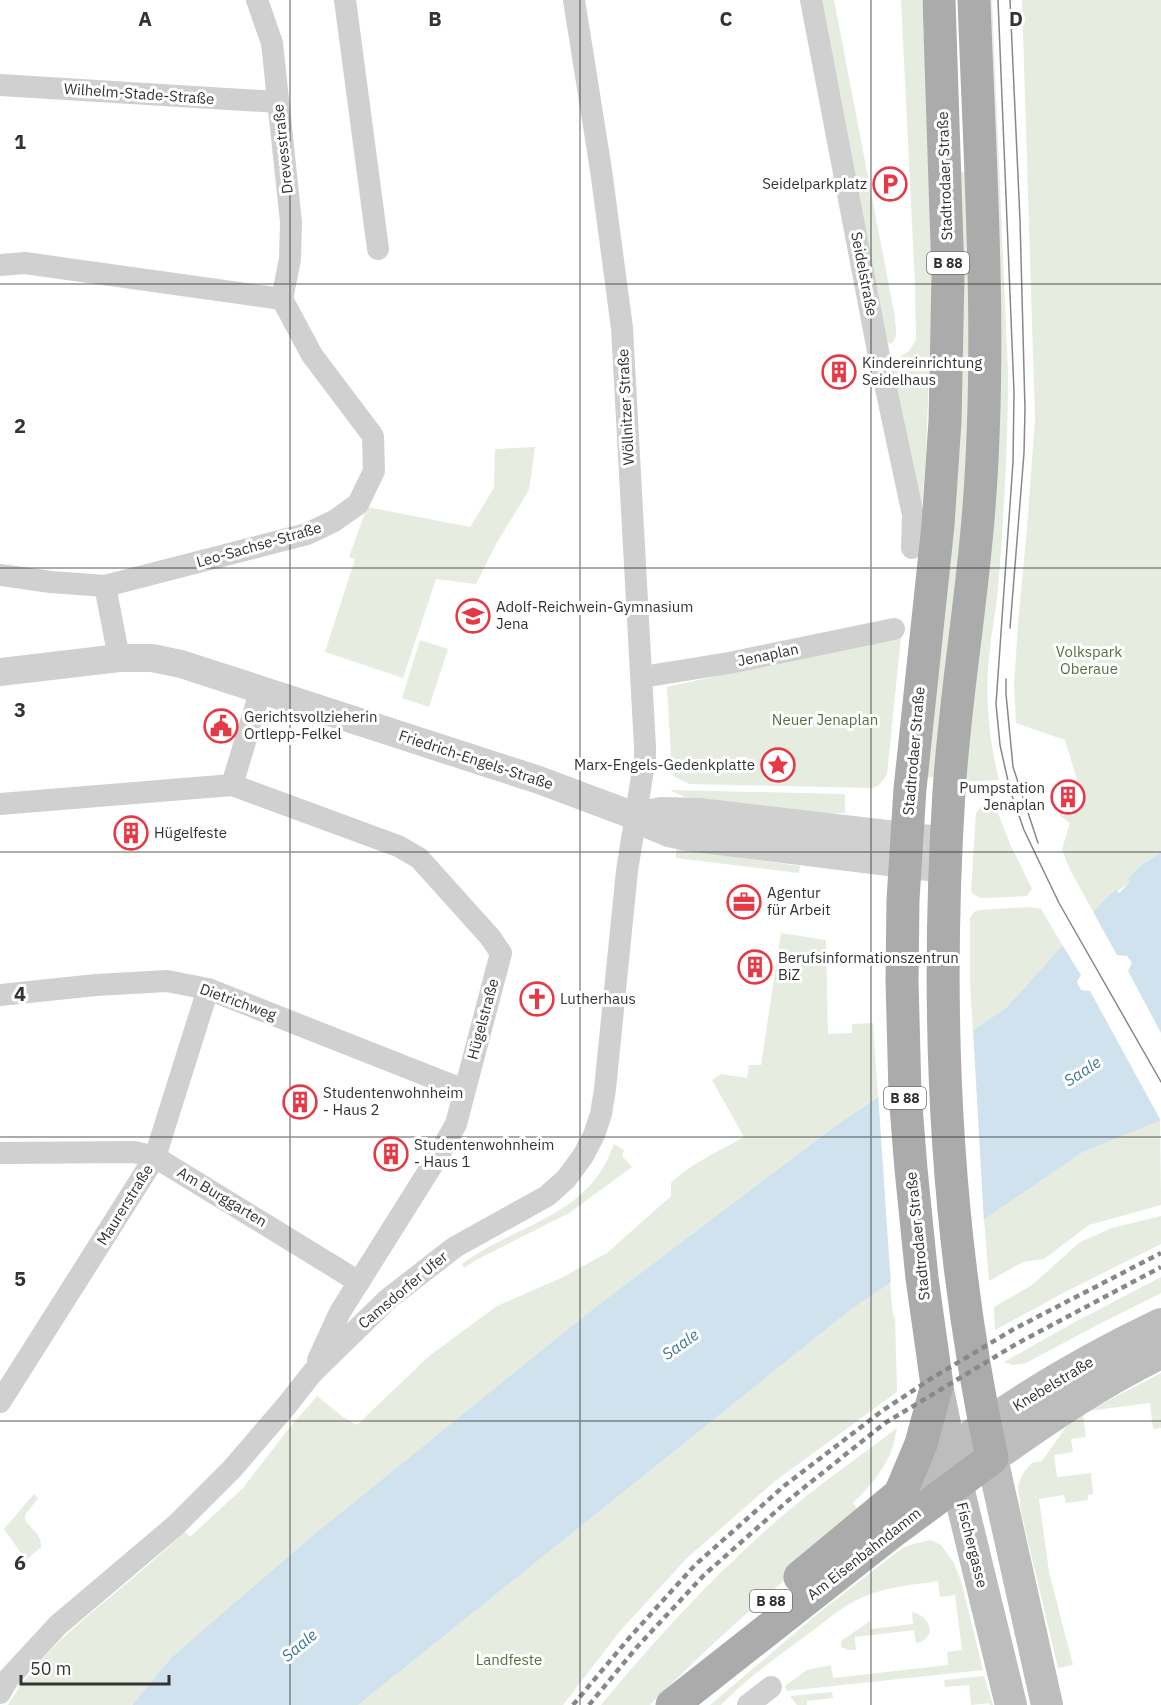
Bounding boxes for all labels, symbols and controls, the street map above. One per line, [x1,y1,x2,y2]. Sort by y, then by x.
text: A [138,5,152,32]
text: B [428,5,442,32]
text: C [719,5,733,32]
text: D [1009,5,1023,32]
street label: Wilhelm-Stade-Straße [63,79,215,108]
street label: Drevesstraße [268,103,297,195]
street label: Stadtrodaer Straße [933,111,956,241]
text: 1 [14,128,26,155]
parking icon: Seidelparkplatz [872,166,908,202]
place label: Seidelparkplatz [762,174,867,193]
street label: Seidelstraße [847,230,882,318]
road number: B 88 [927,252,969,274]
street label: Wöllnitzer Straße [613,348,638,466]
place label: Kindereinrichtung Seidelhaus [862,353,982,389]
building icon: Kindereinrichtung Seidelhaus [821,354,857,390]
text: 2 [14,412,26,439]
street label: Leo-Sachse-Straße [194,518,324,571]
place label: Adolf-Reichwein-Gymnasium Jena [496,597,693,633]
school or university icon: Adolf-Reichwein-Gymnasium Jena [455,598,491,634]
street label: Jenaplan [736,639,800,670]
park label: Volkspark Oberaue [1056,642,1122,678]
street label: Stadtrodaer Straße [898,686,929,816]
text: 3 [14,696,26,723]
place label: Gerichtsvollzieherin Ortlepp-Felkel [244,707,378,743]
public building icon: Gerichtsvollzieherin Ortlepp-Felkel [203,708,239,744]
park label: Neuer Jenaplan [772,710,878,729]
street label: Friedrich-Engels-Straße [397,726,556,793]
place icon: Marx-Engels-Gedenkplatte [760,747,796,783]
place label: Marx-Engels-Gedenkplatte [574,755,755,774]
place label: Pumpstation Jenaplan [959,778,1045,814]
building icon: Pumpstation Jenaplan [1050,779,1086,815]
building icon: Hügelfeste [113,815,149,851]
place label: Hügelfeste [154,823,227,842]
place label: Agentur für Arbeit [767,883,831,919]
office icon: Agentur für Arbeit [726,884,762,920]
place label: Berufsinformationszentrun BiZ [778,948,959,984]
building icon: Berufsinformationszentrun BiZ [737,949,773,985]
street label: Hügelstraße [463,976,502,1061]
street label: Dietrichweg [197,979,279,1024]
text: 4 [14,980,26,1007]
church icon: Lutherhaus [519,981,555,1017]
place label: Lutherhaus [560,989,636,1008]
water label: Saale [1060,1052,1104,1090]
place label: Studentenwohnheim - Haus 2 [323,1083,463,1119]
building icon: Studentenwohnheim - Haus 2 [282,1084,318,1120]
road number: B 88 [884,1087,926,1109]
place label: Studentenwohnheim - Haus 1 [414,1135,554,1171]
building icon: Studentenwohnheim - Haus 1 [373,1136,409,1172]
street label: Maurerstraße [92,1161,157,1249]
street label: Am Burggarten [174,1162,270,1231]
street label: Stadtrodaer Straße [901,1171,934,1301]
street label: Camsdorfer Ufer [354,1246,452,1333]
text: 5 [14,1265,26,1292]
water label: Saale [658,1324,702,1364]
street label: Knebelstraße [1009,1352,1097,1415]
street label: Fischergasse [953,1500,992,1590]
street label: Am Eisenbahndamm [803,1503,924,1604]
text: 6 [14,1549,26,1576]
road number: B 88 [750,1590,792,1612]
water label: Saale [277,1624,321,1666]
scale bar [21,1648,170,1686]
park label: Landfeste [476,1650,542,1669]
text: 50 m [30,1657,72,1680]

